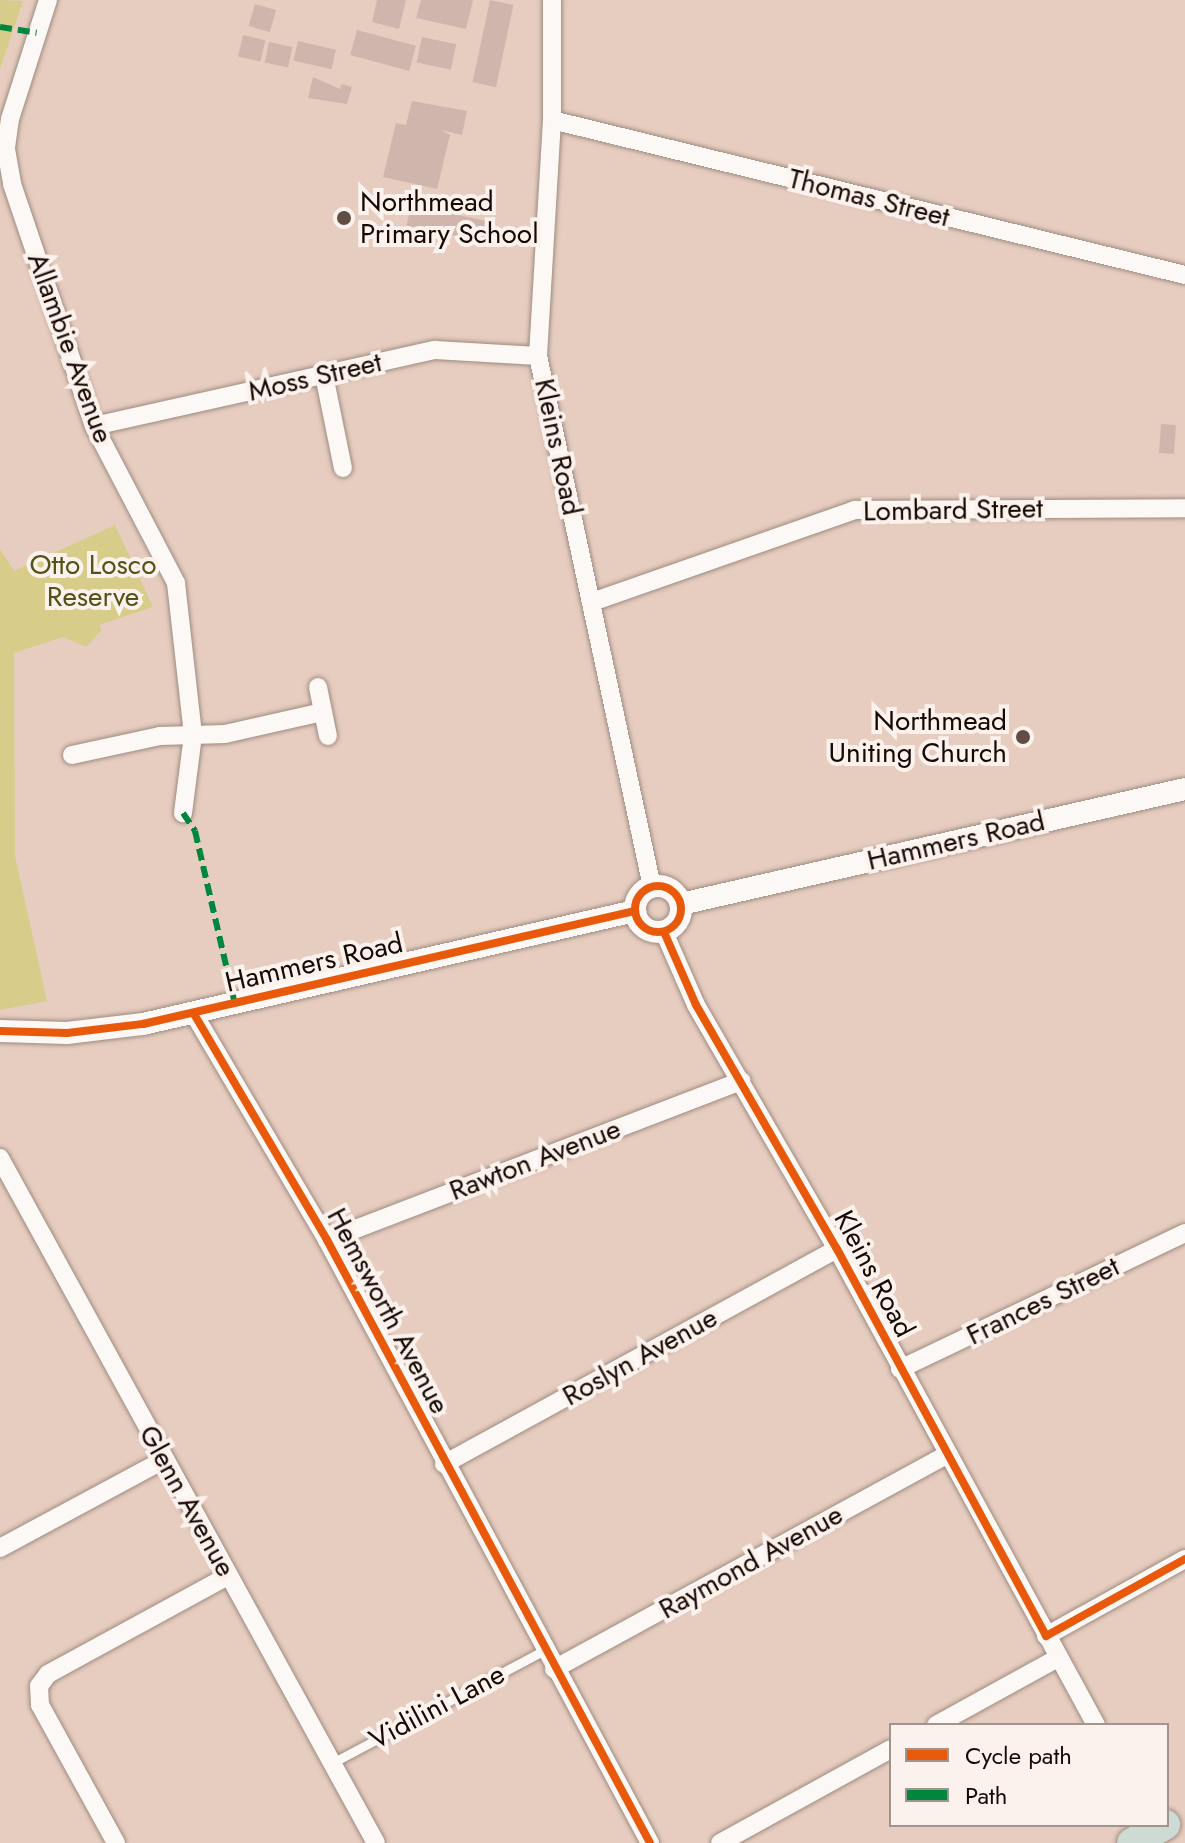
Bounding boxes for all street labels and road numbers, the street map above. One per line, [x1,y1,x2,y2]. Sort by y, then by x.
street label: Thomas Street [785,162,953,234]
street label: Allambie Avenue [20,248,120,448]
street label: Moss Street [245,345,385,409]
street label: Kleins Road [527,376,589,518]
street label: Lombard Street [863,492,1043,528]
street label: Hammers Road [864,804,1048,878]
street label: Hammers Road [222,926,406,1000]
street label: Rawton Avenue [445,1112,625,1208]
street label: Hemsworth Avenue [320,1202,456,1420]
street label: Kleins Road [827,1205,921,1343]
street label: Frances Street [961,1250,1125,1352]
street label: Roslyn Avenue [557,1301,723,1413]
street label: Glenn Avenue [132,1420,242,1582]
street label: Raymond Avenue [653,1498,849,1626]
street label: Vidilini Lane [364,1657,510,1757]

